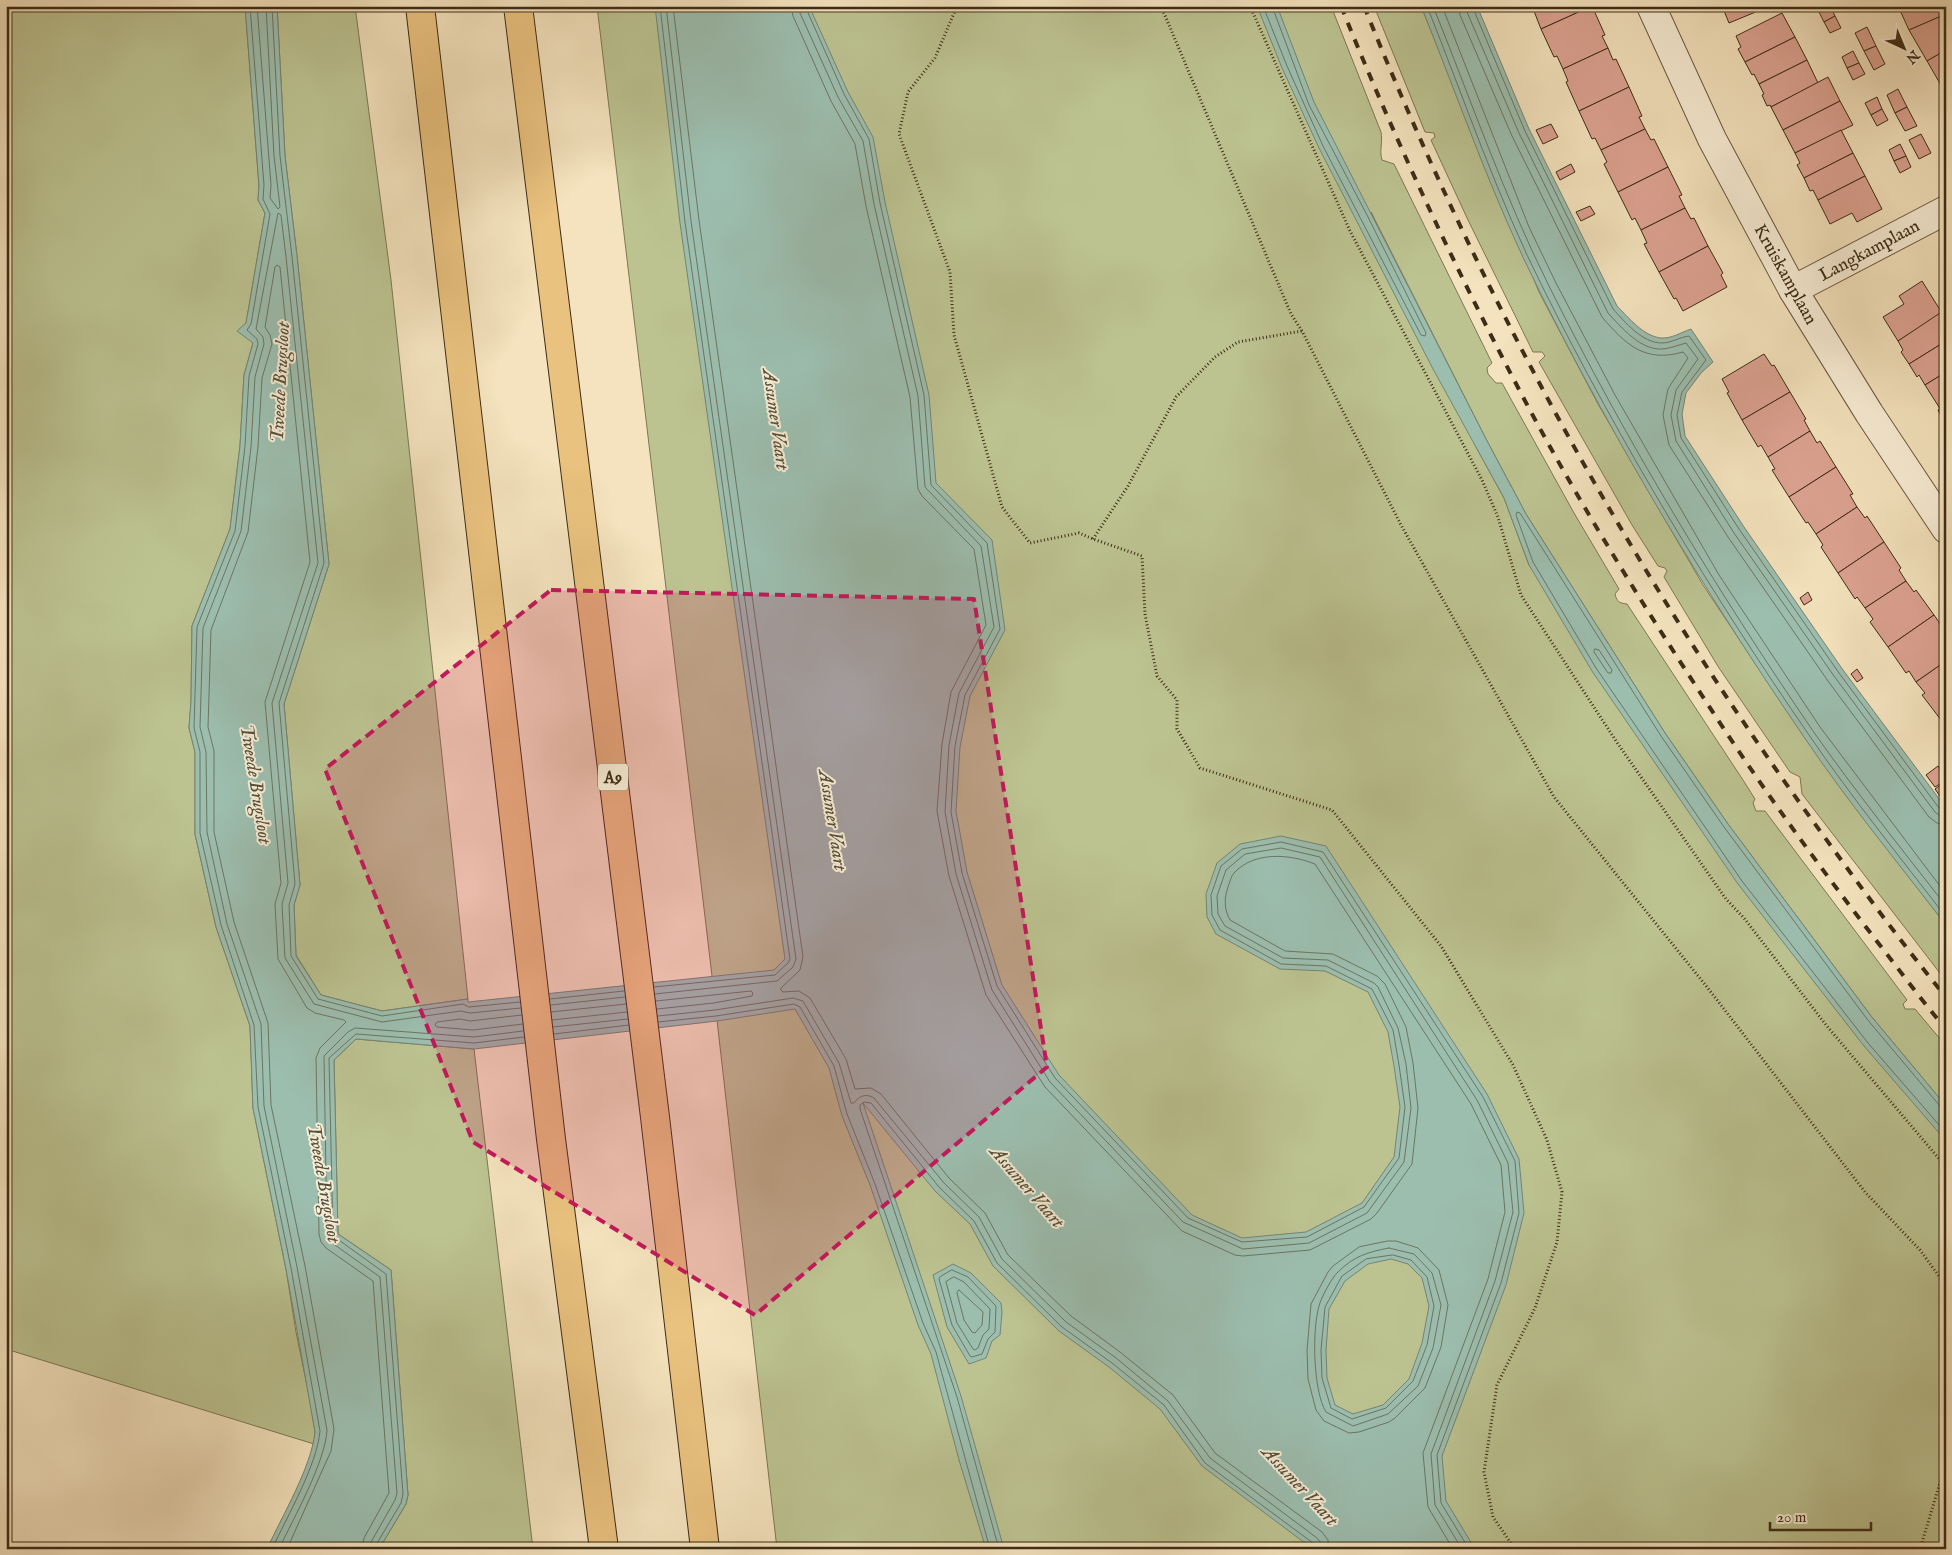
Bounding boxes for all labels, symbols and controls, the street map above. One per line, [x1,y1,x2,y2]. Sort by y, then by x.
north arrow [1880,22,1930,72]
text: N [1902,45,1924,67]
street label: Langkamplaan [1815,215,1924,288]
street label: Kruiskamplaan [1748,221,1822,329]
water label: Tweede Brugsloot [266,320,296,443]
water label: Assumer Vaart [756,365,794,472]
water label: Tweede Brugsloot [234,723,276,847]
road number: A9 [598,764,628,790]
water label: Assumer Vaart [812,766,852,873]
water label: Tweede Brugsloot [301,1122,346,1246]
water label: Assumer Vaart [983,1139,1070,1234]
water label: Assumer Vaart [1255,1439,1344,1533]
scale bar [1770,1500,1871,1532]
text: 20 m [1777,1508,1807,1527]

